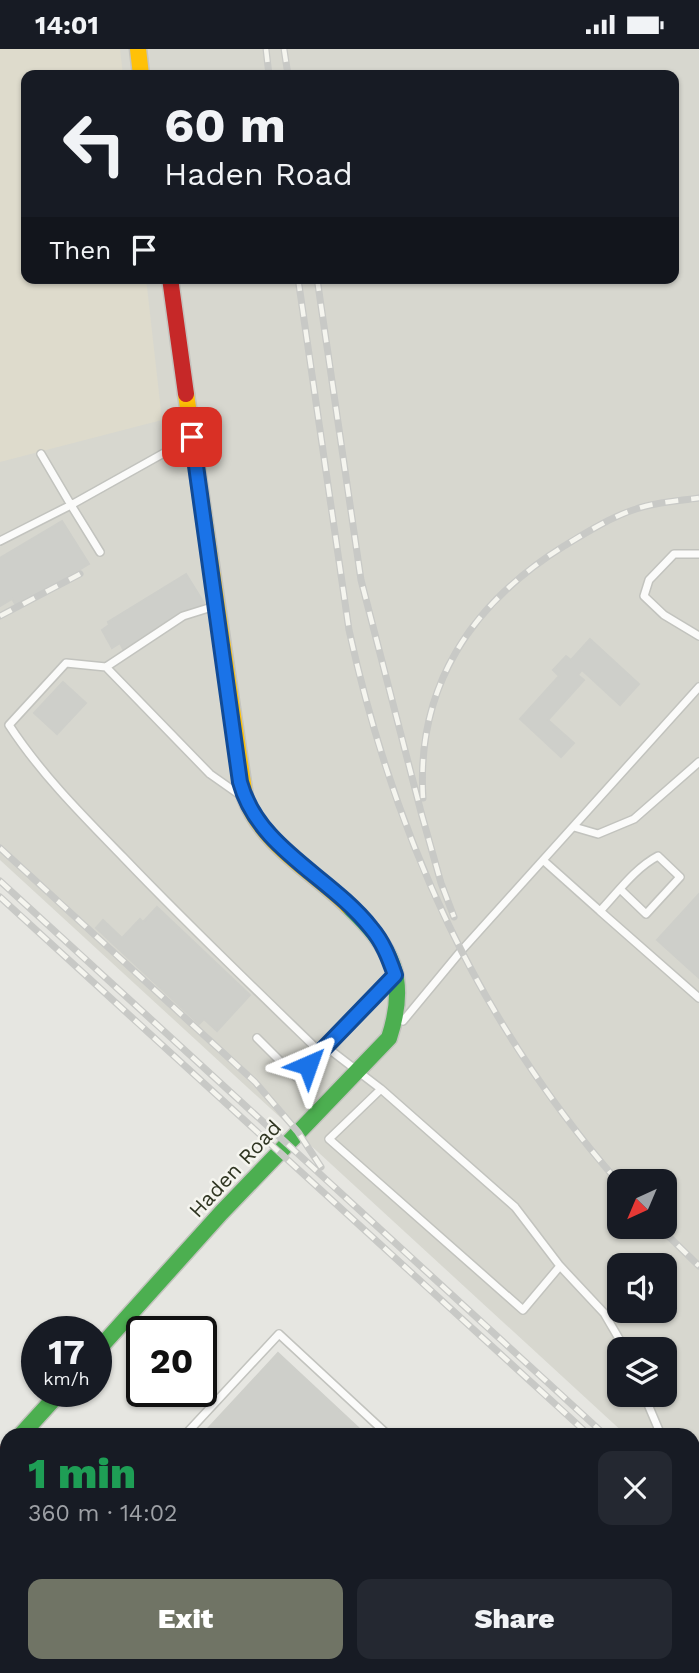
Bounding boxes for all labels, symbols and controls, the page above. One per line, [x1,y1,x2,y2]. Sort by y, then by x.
text: 14:01 [35,10,99,40]
text: 60 m [164,96,286,154]
icon: left [49,98,140,189]
text: Haden Road [164,155,353,193]
icon: arrive [125,231,163,269]
text: Then [49,235,111,265]
pin [162,407,222,467]
icon: arrive [173,418,211,456]
position arrow [271,1028,345,1102]
street label: Haden Road [183,1115,286,1222]
north arrow [607,1169,677,1239]
map controls [607,1169,677,1407]
button: sound [607,1253,677,1323]
speed limit sign: 20 [126,1316,217,1407]
text: 17 [48,1331,85,1373]
button: layers [607,1337,677,1407]
text: km/h [43,1368,90,1389]
text: 1 min [28,1449,136,1498]
button: close [598,1451,672,1525]
text: 360 m · 14:02 [28,1500,177,1527]
button: Exit [28,1579,343,1659]
button: Share [357,1579,672,1659]

